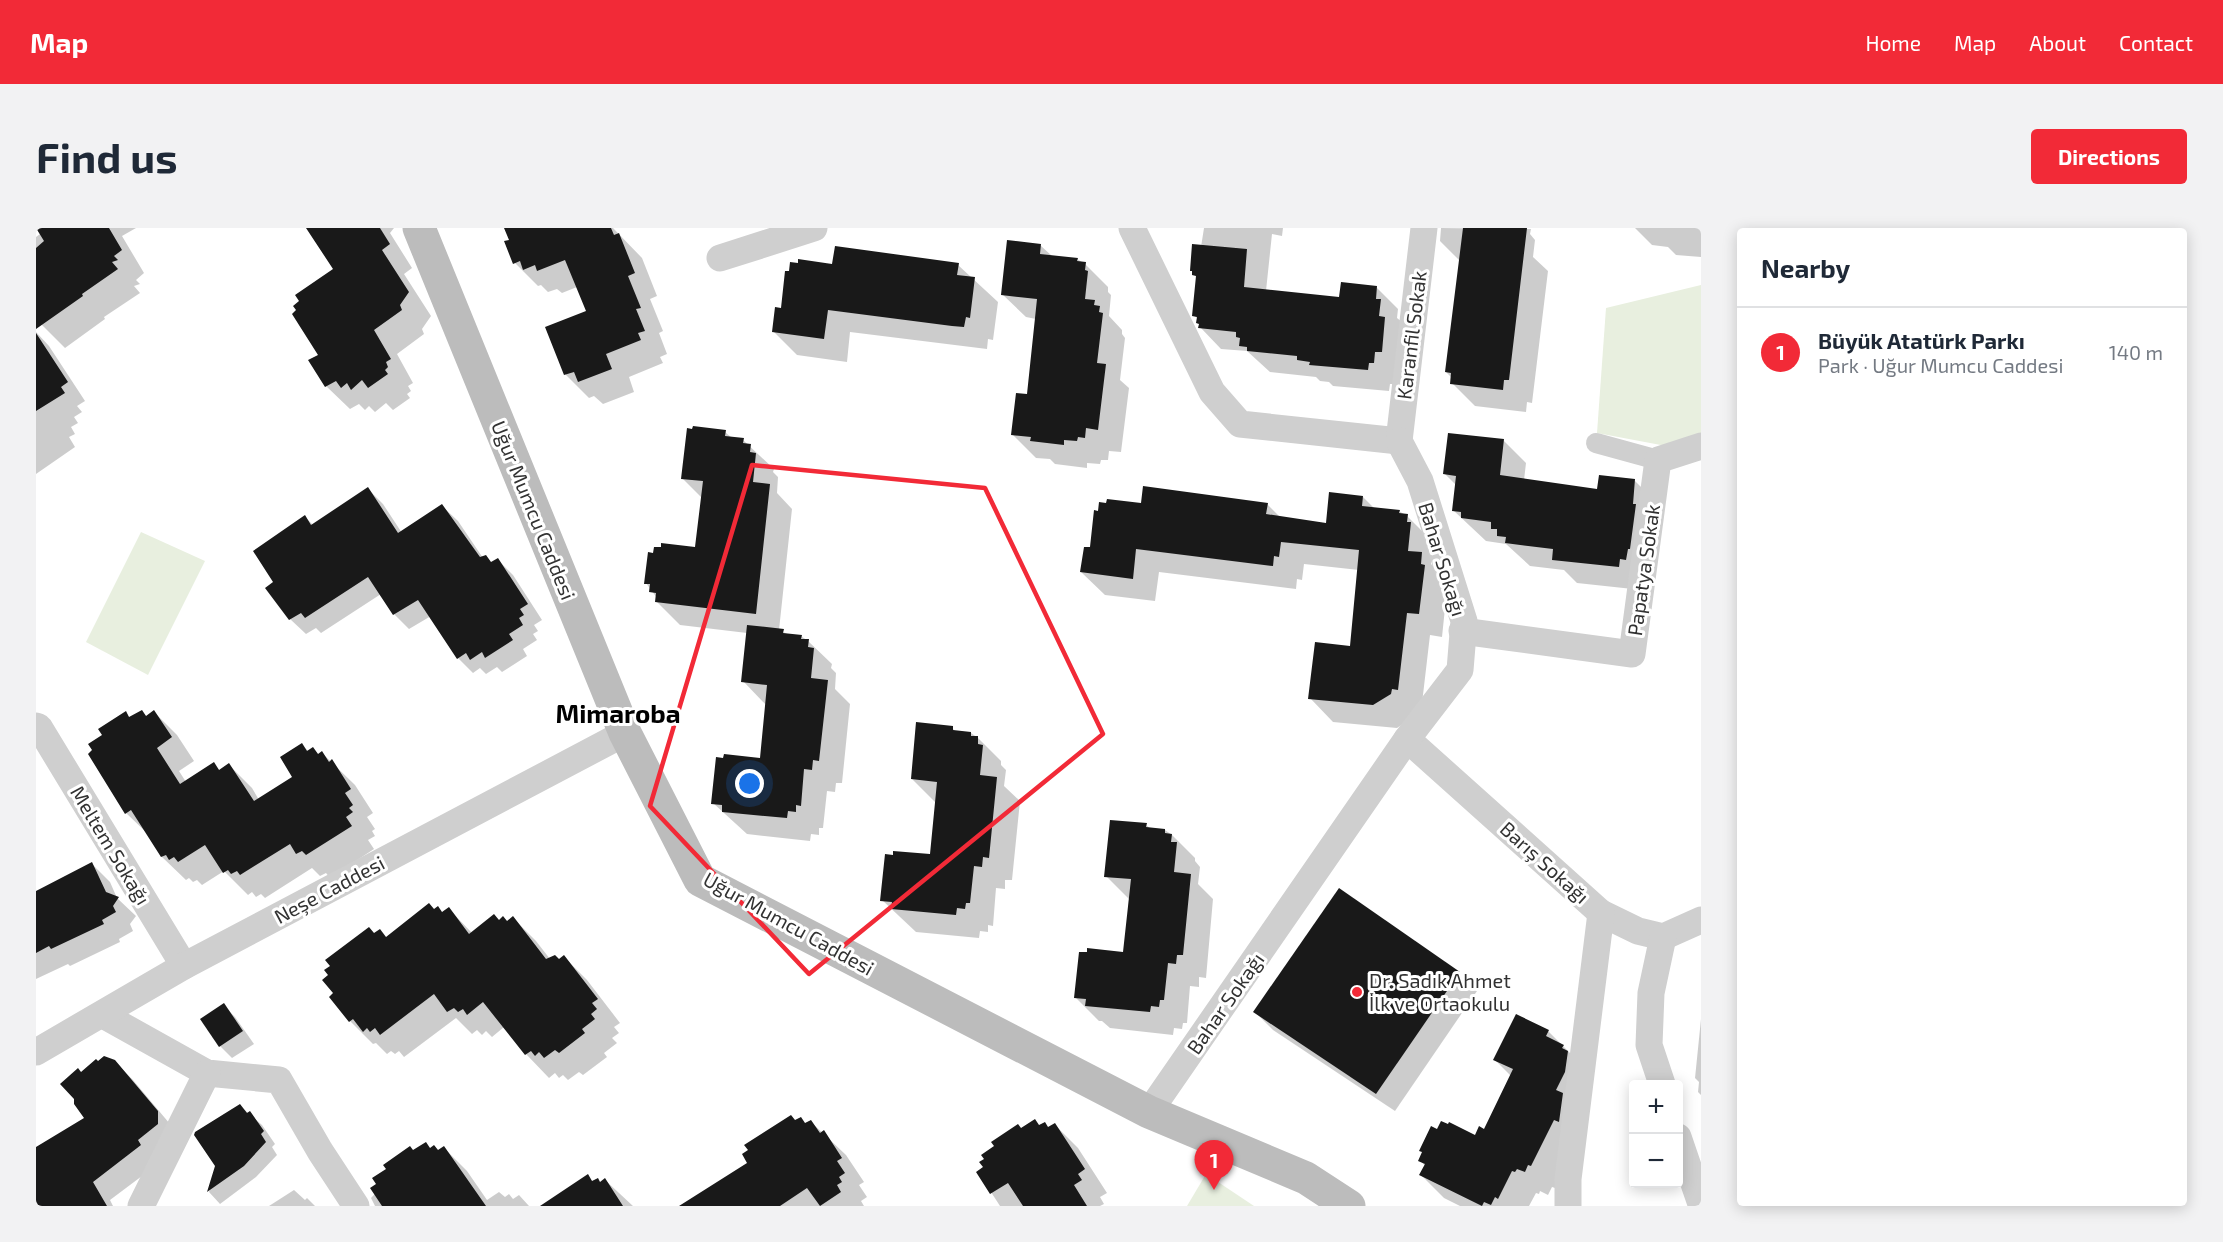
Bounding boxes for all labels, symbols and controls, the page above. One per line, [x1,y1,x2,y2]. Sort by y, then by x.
text: Map [30,25,88,59]
text: Home [1865,30,1921,55]
text: Map [1954,30,1996,55]
text: About [2029,30,2086,55]
text: Contact [2119,30,2193,55]
button: Directions [2031,129,2187,184]
text: Find us [36,131,178,181]
text: Nearby [1761,252,1850,283]
street label: Karanfil Sokak [1391,269,1431,401]
text: Büyük Atatürk Parkı [1818,327,2025,353]
text: 1 [1776,340,1785,364]
text: 140 m [2109,340,2163,364]
text: Park · Uğur Mumcu Caddesi [1818,353,2063,377]
street label: Uğur Mumcu Caddesi [487,417,581,603]
street label: Bahar Sokağı [1414,499,1472,619]
street label: Papatya Sokak [1622,503,1664,637]
district label: Mimaroba [555,697,681,728]
your location [735,769,764,798]
street label: Meltem Sokağı [66,781,156,909]
street label: Barış Sokağı [1495,816,1594,909]
street label: Neşe Caddesi [270,850,389,929]
street label: Uğur Mumcu Caddesi [700,866,878,980]
street label: Bahar Sokağı [1181,948,1269,1058]
place label: Dr. Sadık Ahmet İlk ve Ortaokulu [1369,968,1511,1015]
marker: Dr. Sadık Ahmet İlk ve Ortaokulu [1350,985,1364,999]
map controls [1629,1080,1683,1188]
button: + [1629,1080,1683,1134]
button: − [1629,1134,1683,1188]
pin: 1 [1194,1140,1234,1190]

